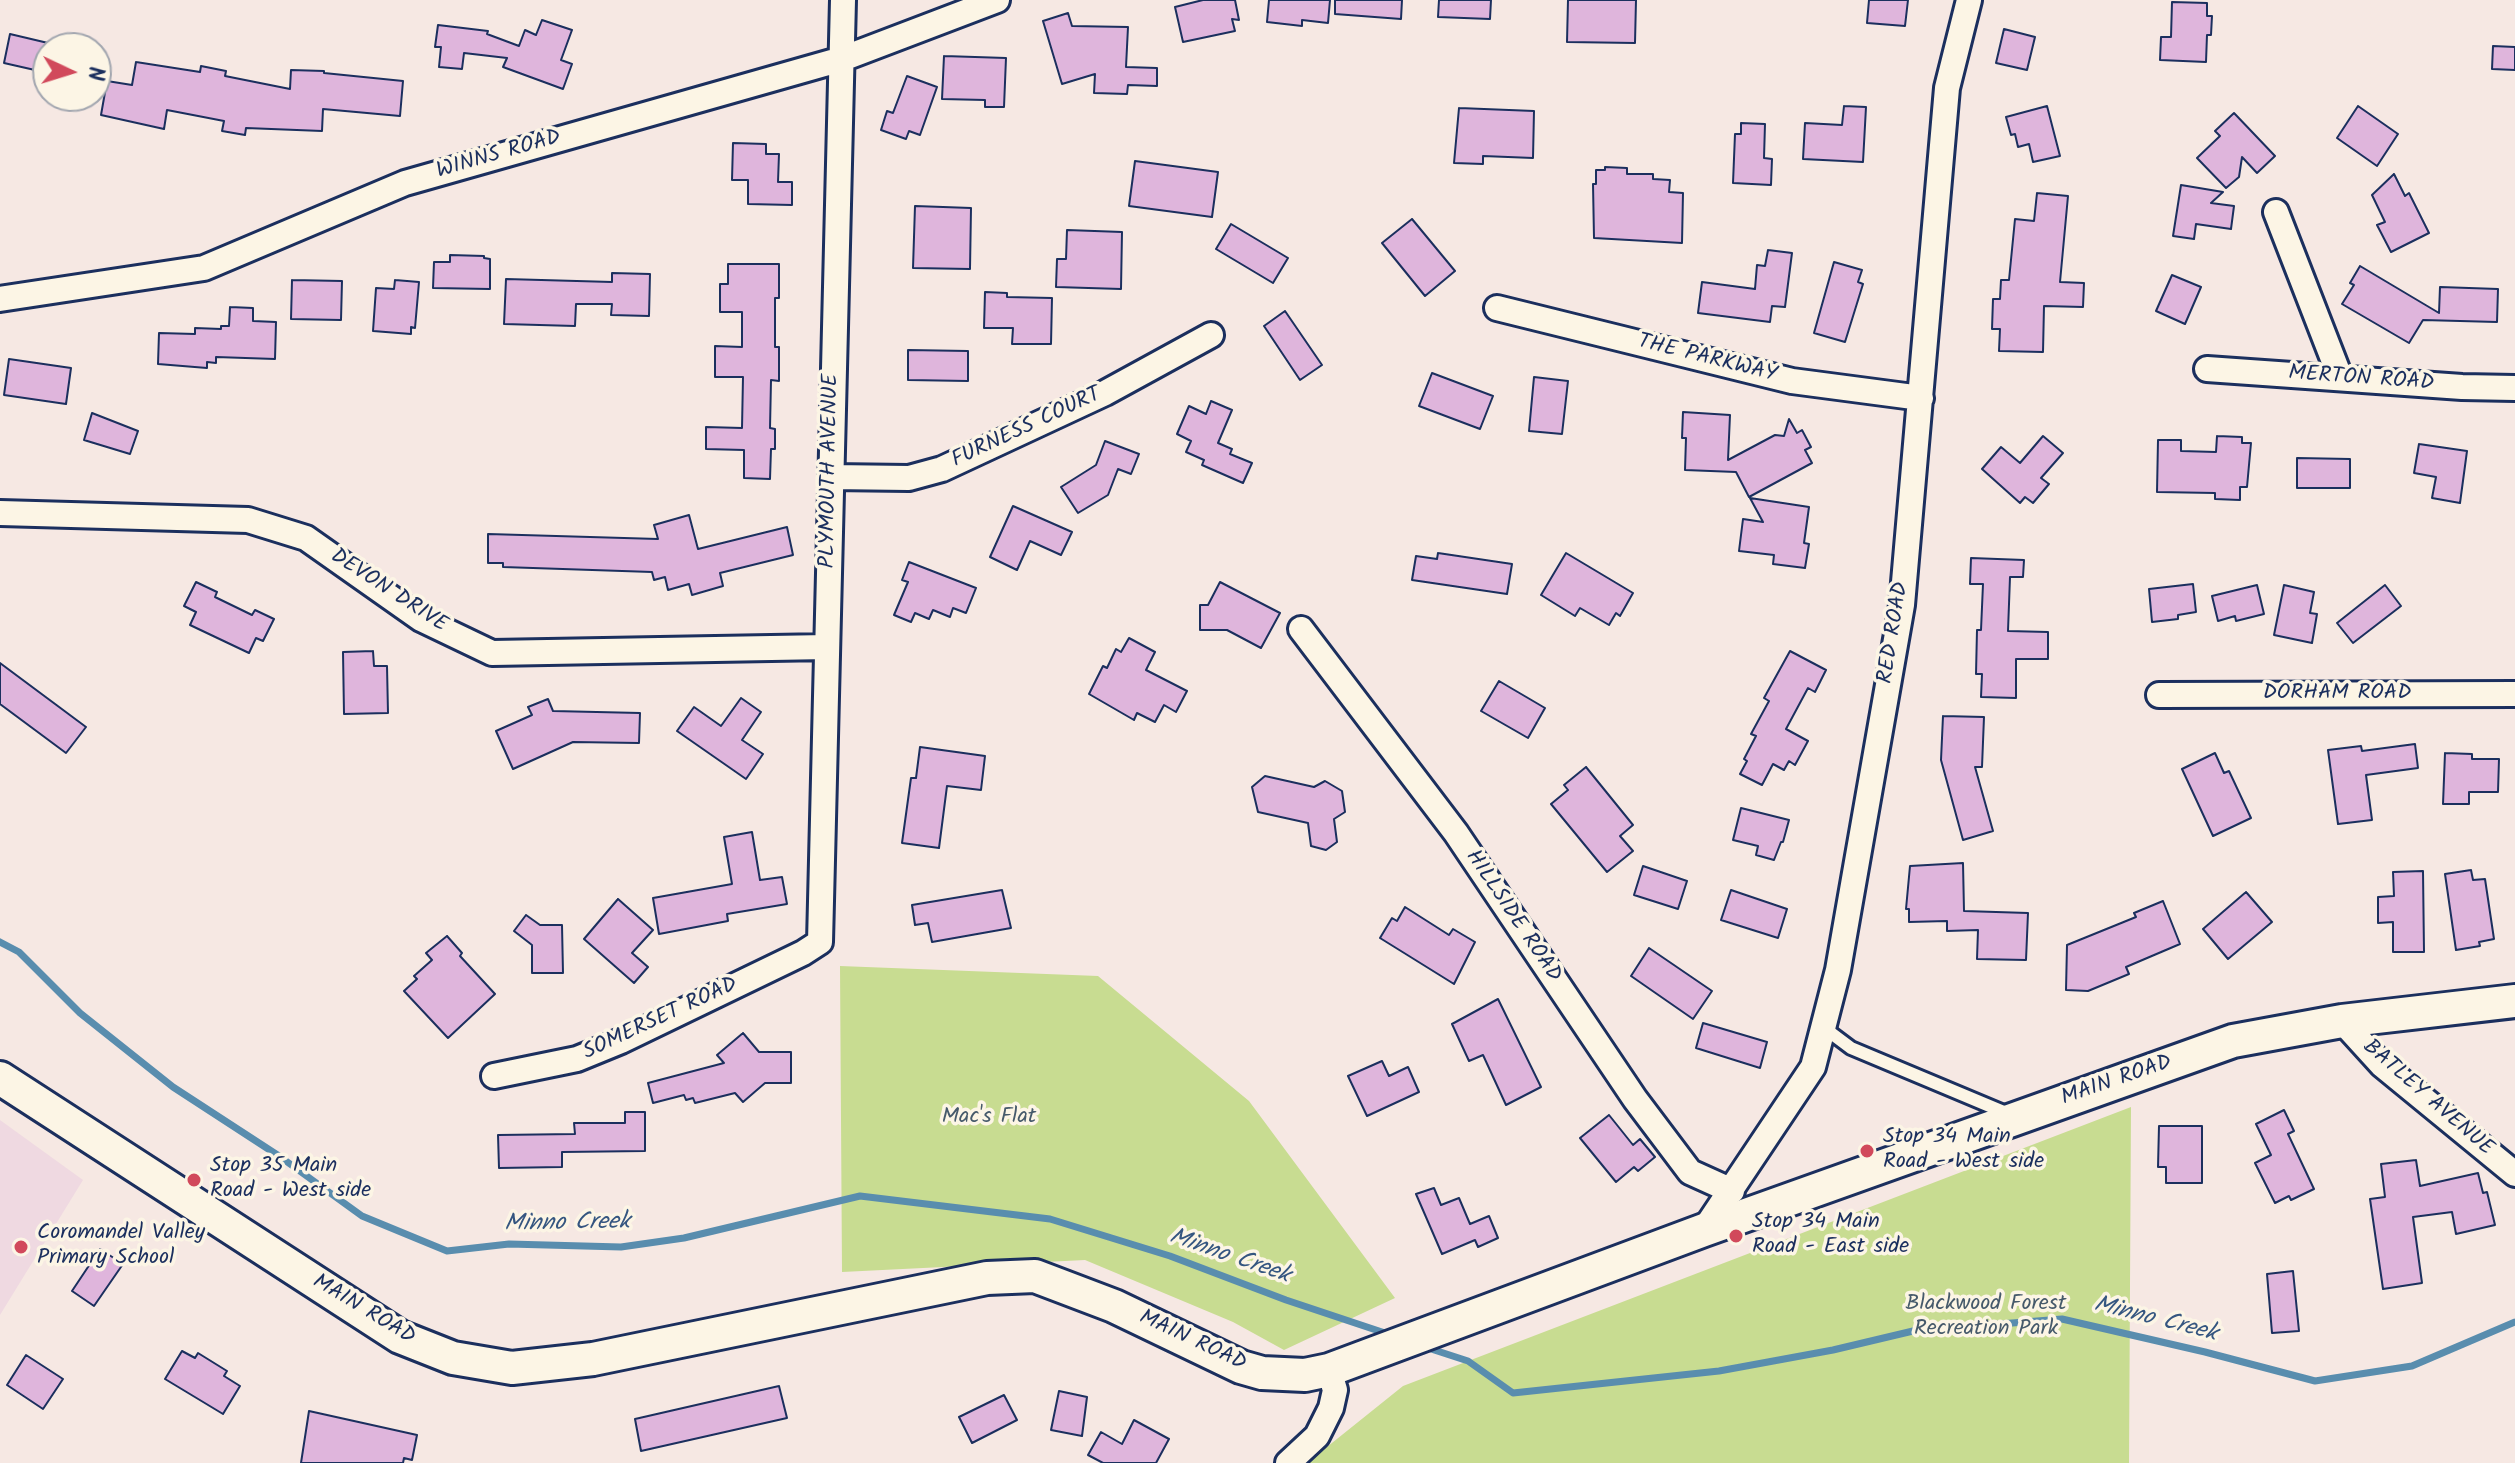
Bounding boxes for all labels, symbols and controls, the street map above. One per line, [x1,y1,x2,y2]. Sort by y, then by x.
north arrow [32,32,112,112]
text: N [77,65,112,82]
street label: WINNS ROAD [434,126,564,186]
street label: THE PARKWAY [1635,330,1779,390]
street label: MERTON ROAD [2287,362,2435,398]
street label: PLYMOUTH AVENUE [816,373,846,569]
street label: FURNESS COURT [948,383,1106,475]
street label: DEVON DRIVE [324,544,452,640]
street label: RED ROAD [1874,580,1916,686]
street label: DORHAM ROAD [2263,681,2411,707]
street label: HILLSIDE ROAD [1458,846,1566,988]
street label: SOMERSET ROAD [580,973,742,1067]
street label: BATLEY AVENUE [2356,1035,2498,1163]
street label: MAIN ROAD [2058,1051,2176,1113]
park label: Mac's Flat [942,1105,1036,1131]
place label: Stop 34 Main Road - West side [1883,1125,2044,1176]
marker: Stop 34 Main Road - West side [1858,1142,1876,1160]
place label: Stop 35 Main Road - West side [210,1154,371,1206]
marker: Stop 35 Main Road - West side [185,1171,203,1189]
water label: Minno Creek [504,1210,630,1240]
place label: Stop 34 Main Road - East side [1752,1210,1909,1262]
place label: Coromandel Valley Primary School [37,1221,205,1272]
water label: Minno Creek [1165,1224,1293,1292]
marker: Stop 34 Main Road - East side [1727,1227,1745,1245]
marker: Coromandel Valley Primary School [12,1238,30,1256]
street label: MAIN ROAD [307,1270,419,1352]
park label: Blackwood Forest Recreation Park [1906,1292,2066,1344]
water label: Minno Creek [2090,1292,2220,1350]
street label: MAIN ROAD [1134,1306,1250,1378]

